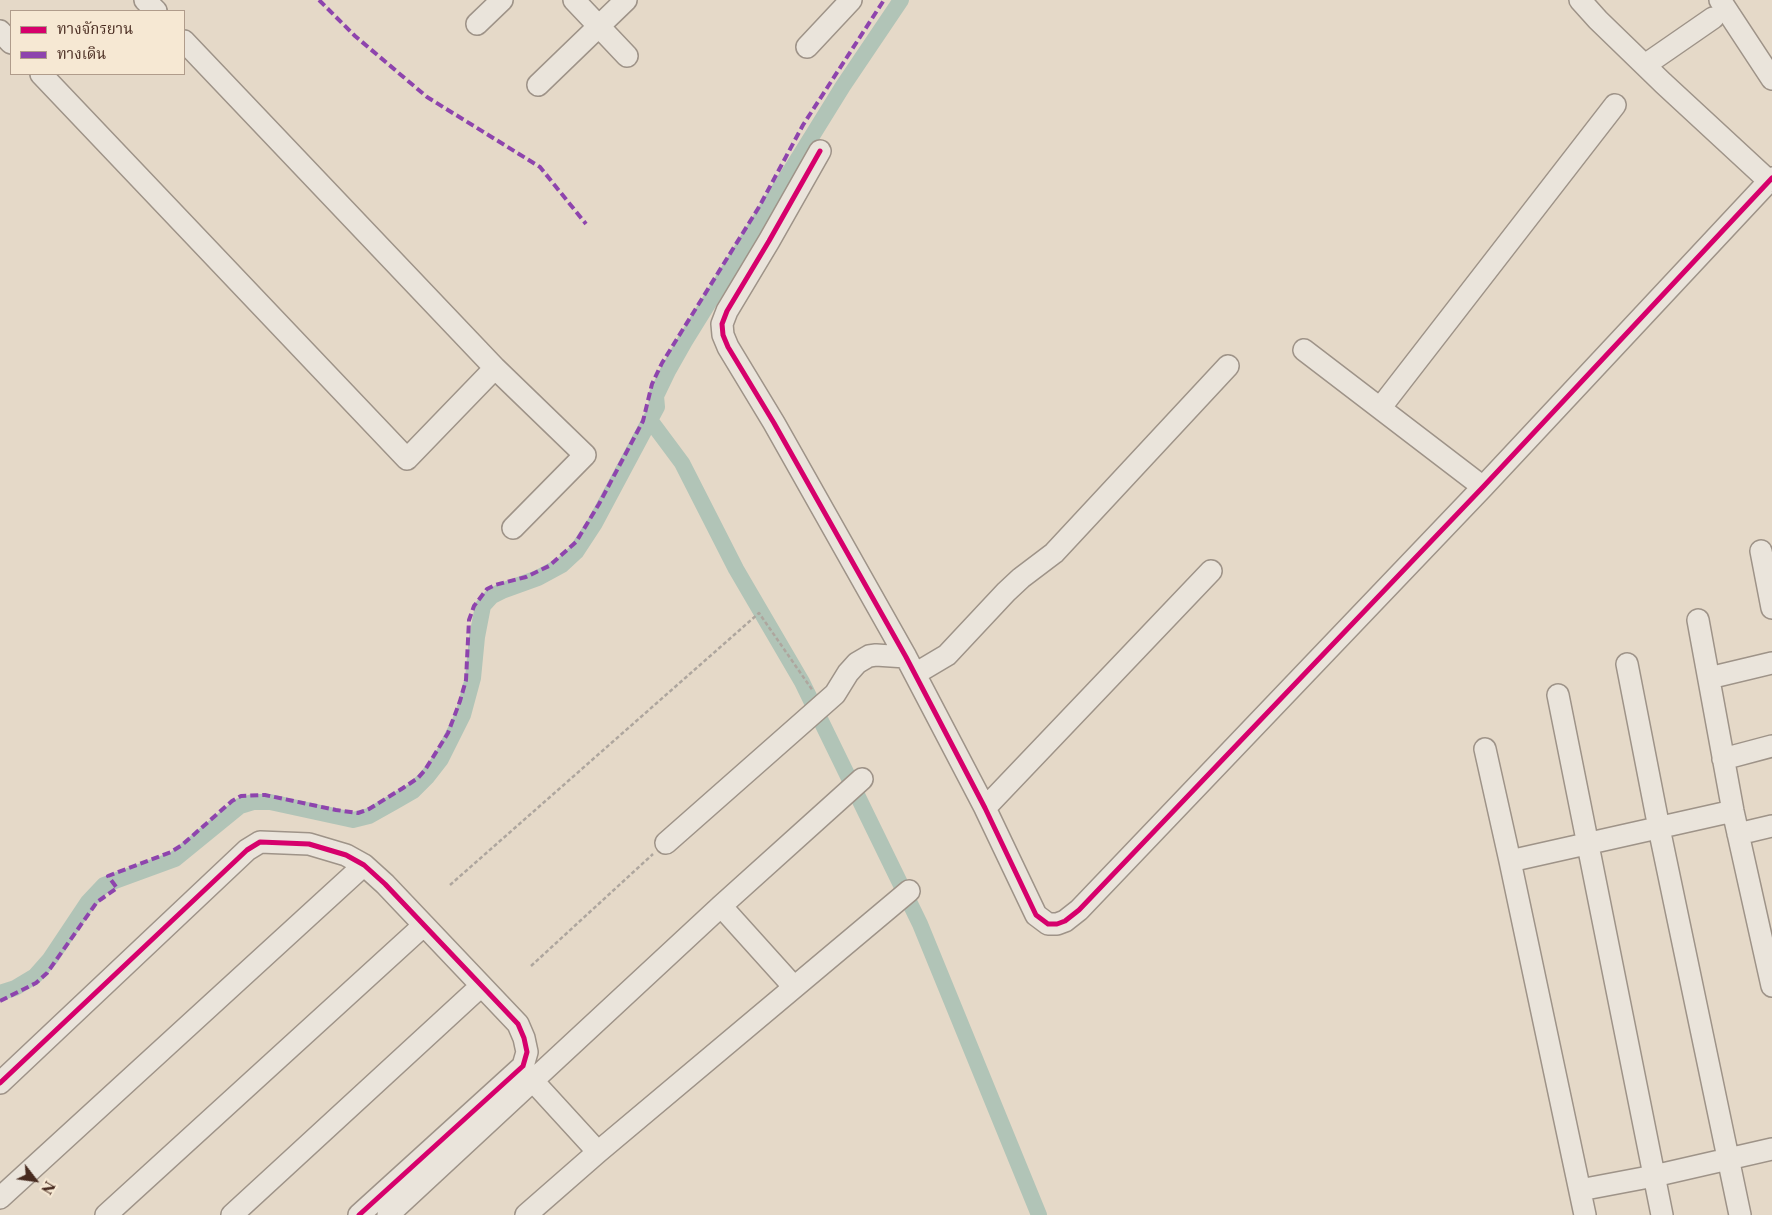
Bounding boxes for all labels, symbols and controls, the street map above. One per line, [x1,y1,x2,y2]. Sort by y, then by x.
legend [10,10,185,75]
text: ทางจักรยาน [57,19,133,38]
text: ทางเดิน [57,44,106,63]
north arrow [10,1155,60,1205]
text: N [37,1178,59,1197]

